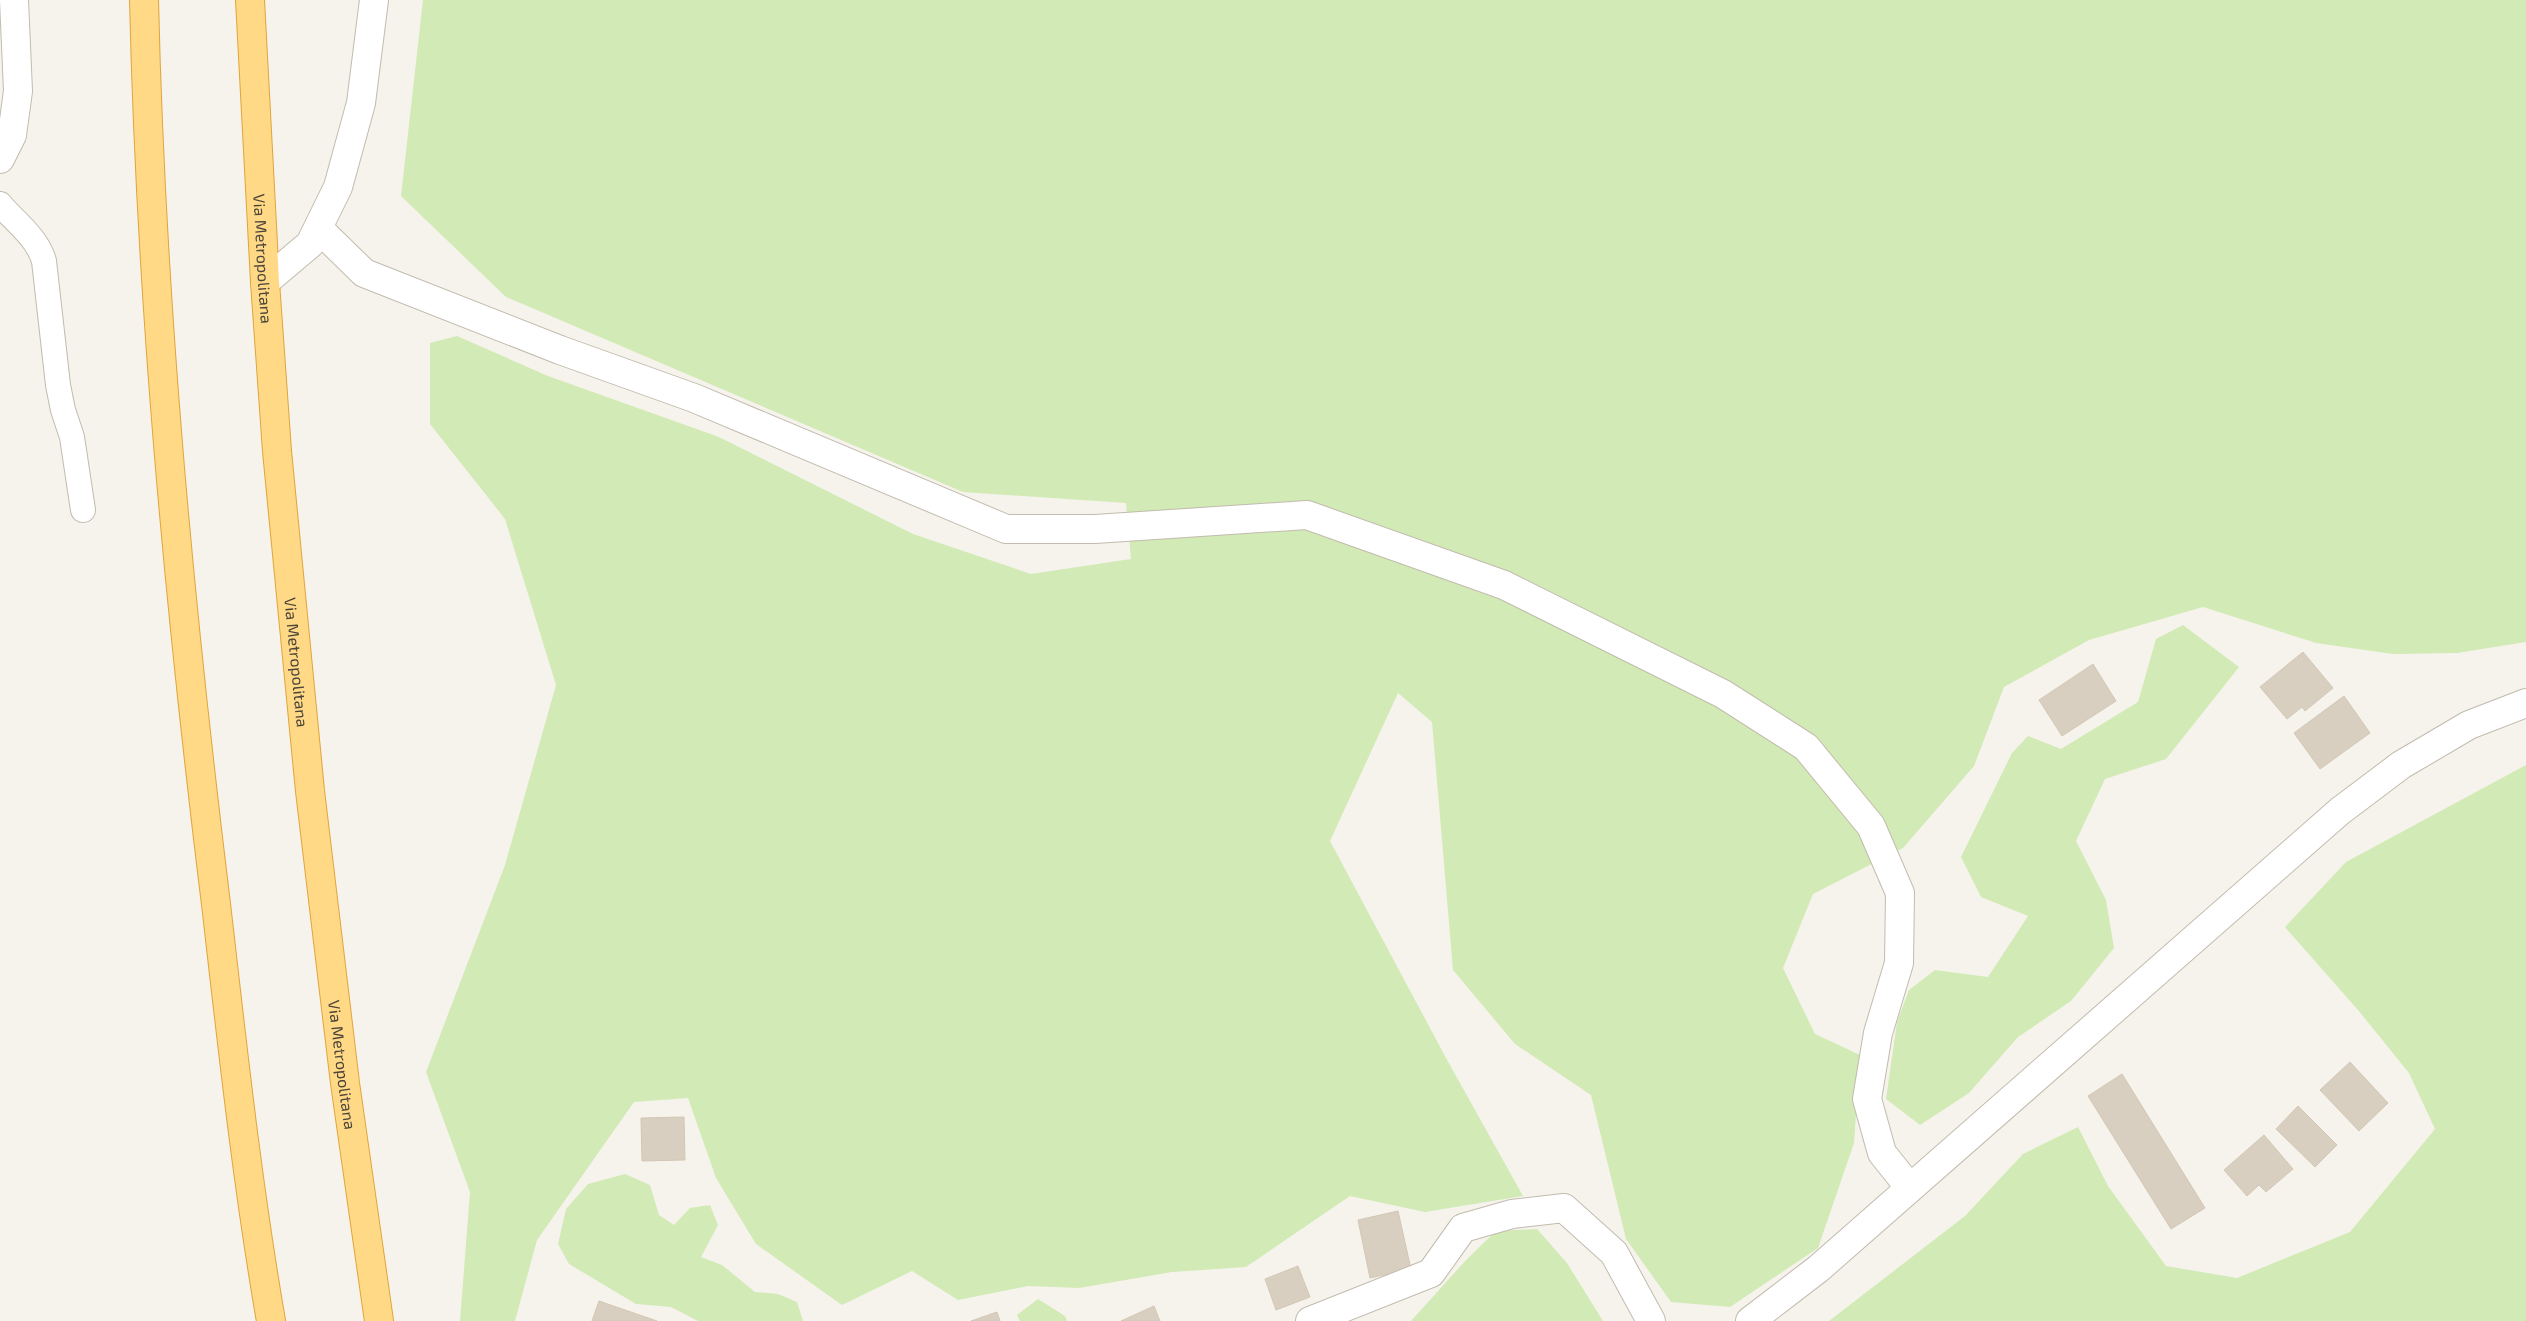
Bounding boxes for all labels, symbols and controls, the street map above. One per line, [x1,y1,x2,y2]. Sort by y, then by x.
street label: Via Metropolitana [251,193,277,324]
street label: Via Metropolitana [282,596,313,728]
street label: Via Metropolitana [326,999,361,1130]

